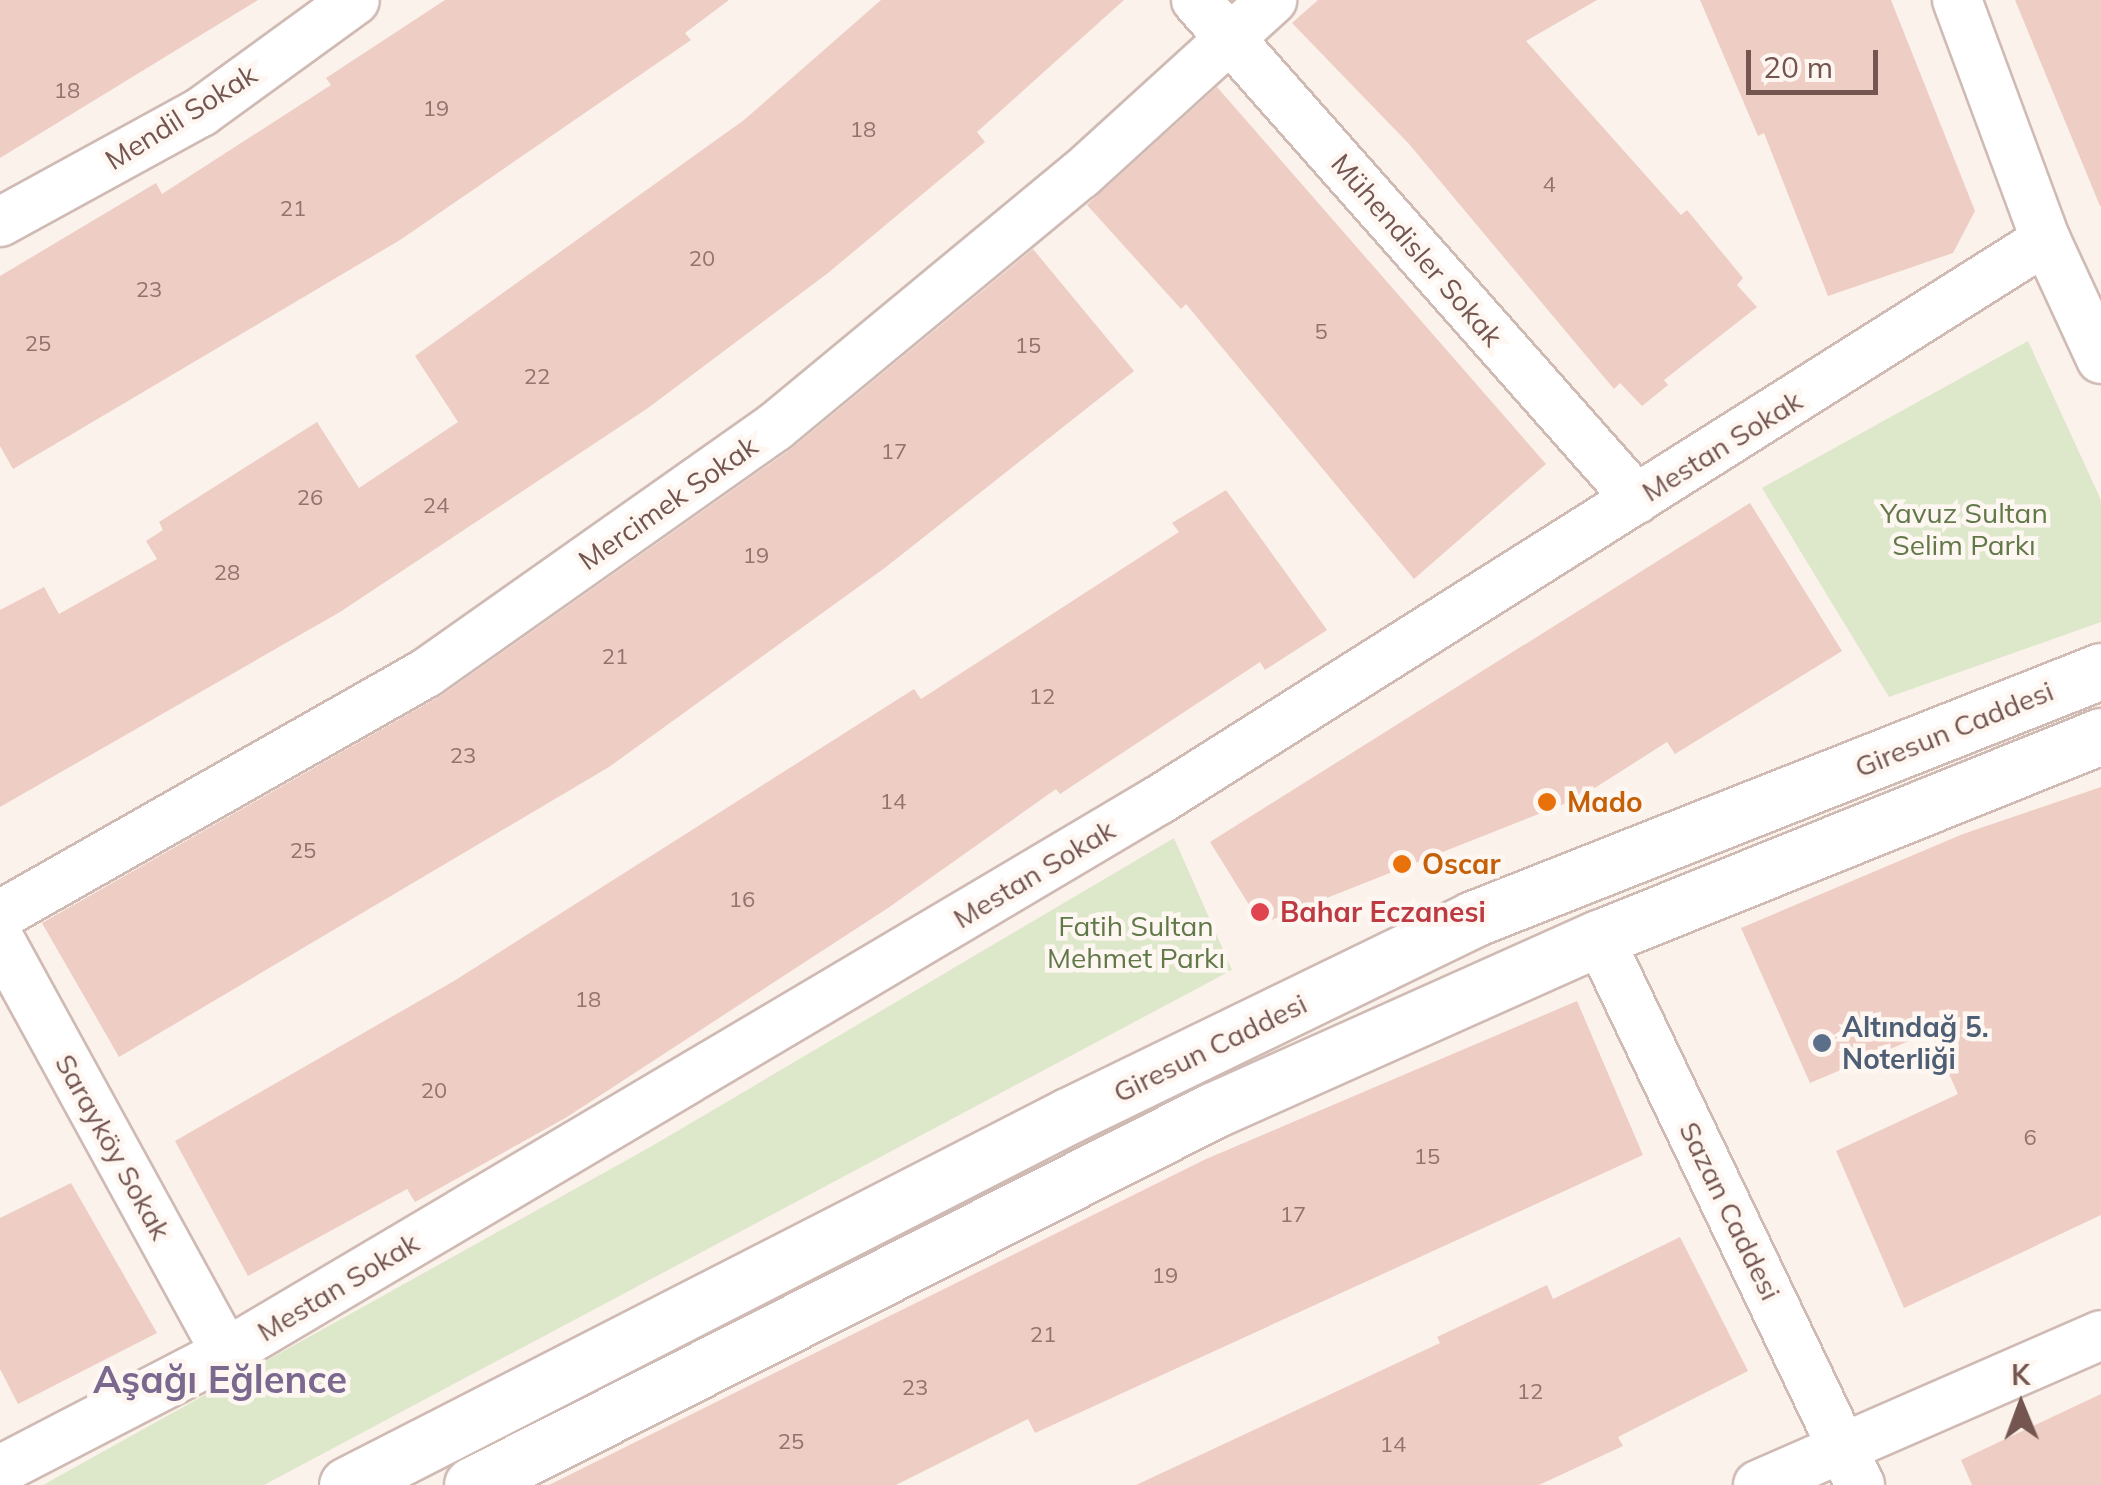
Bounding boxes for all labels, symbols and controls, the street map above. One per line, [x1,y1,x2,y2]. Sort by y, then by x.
scale bar [1751,30,1884,92]
text: 20 m [1763,48,1833,86]
street label: Mendil Sokak [99,57,263,177]
house number: 18 [54,78,80,104]
house number: 19 [423,96,449,122]
house number: 18 [850,117,876,143]
street label: Mühendisler Sokak [1324,147,1510,353]
house number: 4 [1542,172,1556,198]
house number: 21 [280,196,306,222]
house number: 20 [689,246,715,272]
house number: 23 [136,277,162,303]
house number: 5 [1314,319,1328,345]
house number: 25 [25,331,51,357]
house number: 15 [1015,333,1041,359]
house number: 22 [524,364,550,390]
street label: Mestan Sokak [1636,383,1808,509]
street label: Mercimek Sokak [572,429,764,577]
house number: 17 [881,439,907,465]
house number: 26 [297,485,323,511]
house number: 24 [423,493,449,519]
park label: Yavuz Sultan Selim Parkı [1880,496,2048,562]
house number: 19 [743,543,769,569]
house number: 28 [214,560,240,586]
house number: 21 [602,644,628,670]
street label: Giresun Caddesi [1850,674,2058,784]
house number: 12 [1029,684,1055,710]
house number: 23 [450,743,476,769]
place label: Mado [1567,785,1643,819]
house number: 14 [880,789,906,815]
marker: Mado [1536,791,1558,813]
street label: Mestan Sokak [947,813,1121,935]
house number: 25 [290,838,316,864]
place label: Oscar [1422,847,1500,881]
marker: Oscar [1391,853,1413,875]
house number: 16 [729,887,755,913]
place label: Bahar Eczanesi [1280,895,1486,929]
marker: Bahar Eczanesi [1249,901,1271,923]
park label: Fatih Sultan Mehmet Parkı [1047,909,1225,975]
house number: 18 [575,987,601,1013]
street label: Giresun Caddesi [1108,987,1312,1109]
place label: Altındağ 5. Noterliği [1842,1010,1989,1076]
marker: Altındağ 5. Noterliği [1811,1032,1833,1054]
street label: Sarayköy Sokak [48,1048,178,1246]
house number: 20 [421,1078,447,1104]
street label: Sazan Caddesi [1672,1116,1788,1306]
house number: 6 [2023,1125,2037,1151]
house number: 15 [1414,1144,1440,1170]
house number: 17 [1280,1202,1306,1228]
street label: Mestan Sokak [251,1226,425,1348]
house number: 19 [1152,1263,1178,1289]
house number: 21 [1030,1322,1056,1348]
north arrow [1971,1355,2071,1455]
district label: Aşağı Eğlence [93,1357,347,1403]
text: K [2011,1357,2030,1392]
house number: 23 [902,1375,928,1401]
house number: 12 [1517,1379,1543,1405]
house number: 25 [778,1429,804,1455]
house number: 14 [1380,1432,1406,1458]

